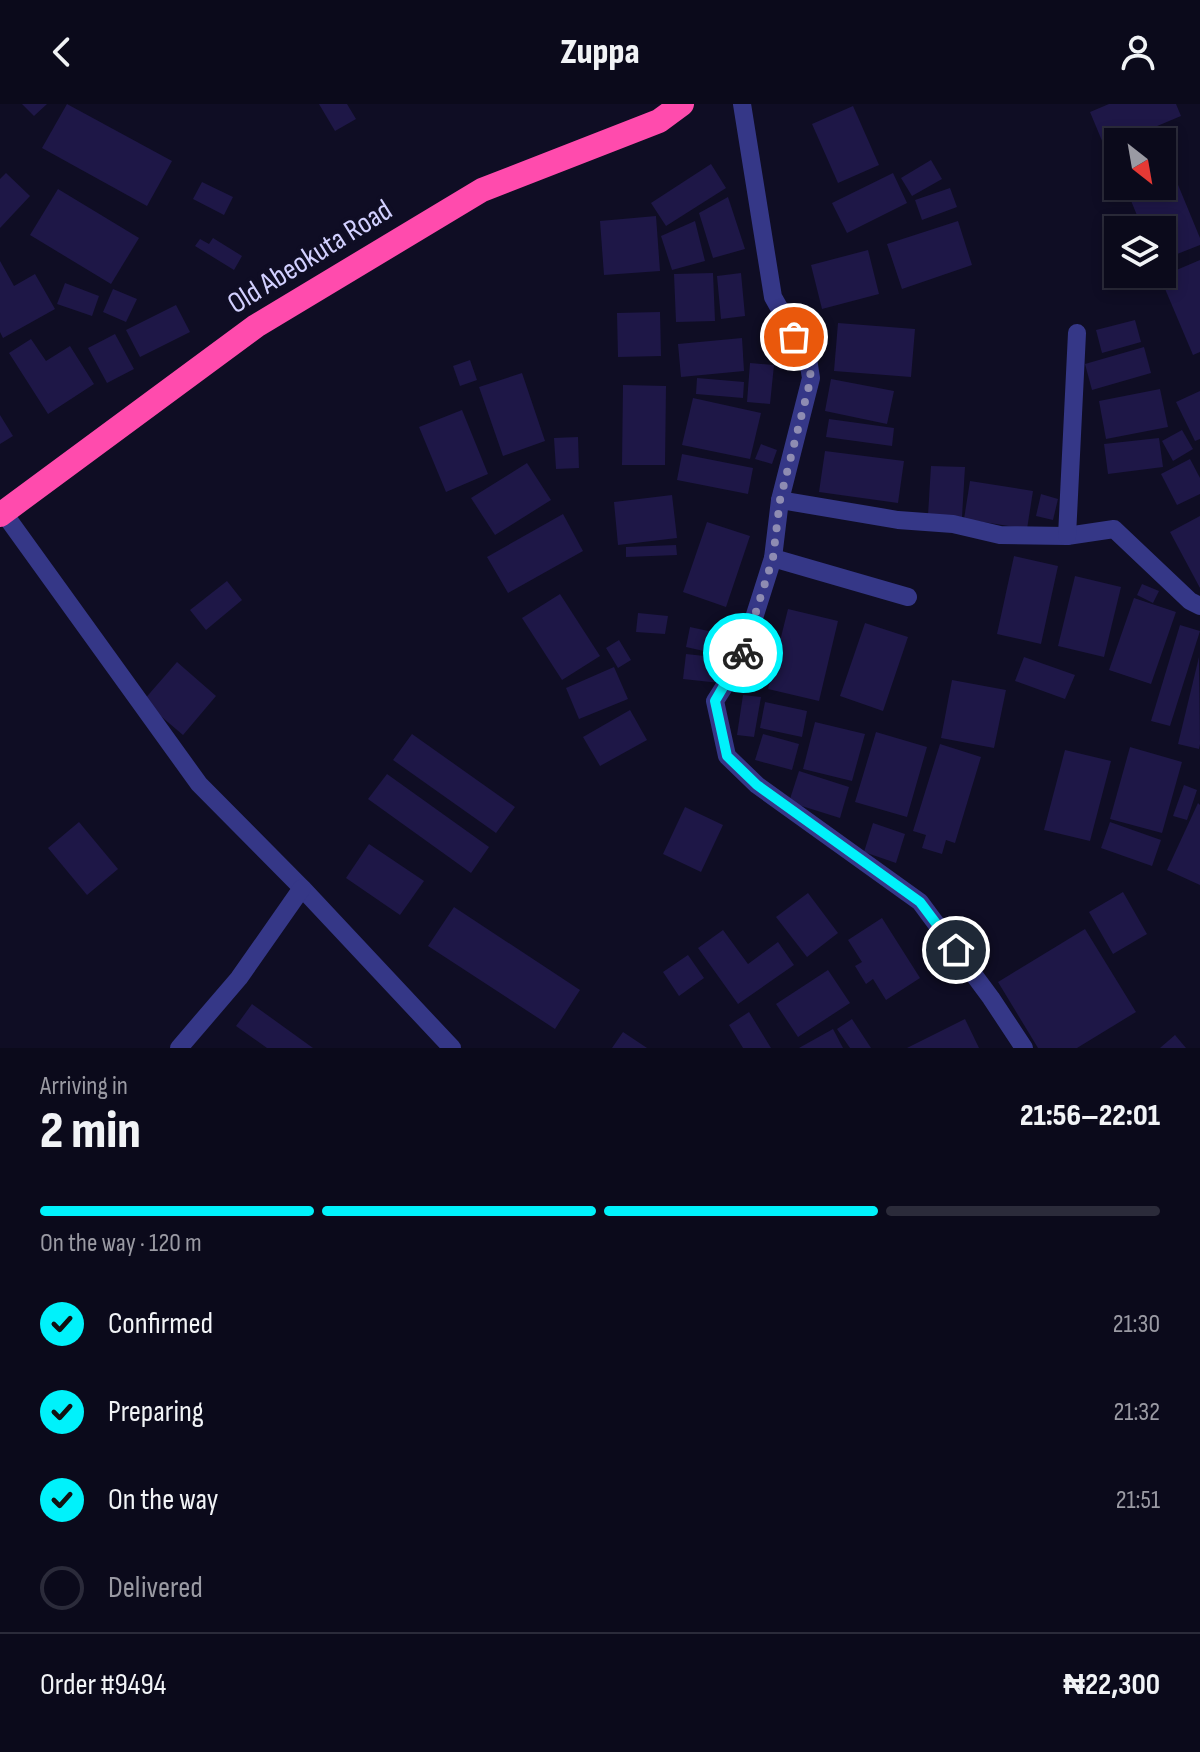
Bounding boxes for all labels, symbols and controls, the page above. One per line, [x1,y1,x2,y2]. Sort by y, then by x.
icon: back [40,30,84,74]
icon: person [1116,30,1160,74]
text: Zuppa [560,31,640,74]
north arrow [1104,128,1176,200]
map controls [1104,128,1176,288]
street label: Old Abeokuta Road [221,192,399,322]
button: layers [1104,216,1176,288]
pin [760,303,828,371]
icon: bag [772,315,816,359]
courier [703,613,783,693]
icon: bike [721,631,765,675]
pin [922,916,990,984]
icon: home [934,928,978,972]
text: Arriving in [40,1071,128,1102]
text: 21:56–22:01 [1020,1098,1160,1134]
text: 2 min [40,1100,141,1163]
text: On the way · 120 m [40,1228,202,1259]
icon: check [40,1302,84,1346]
text: Confirmed [108,1306,213,1342]
text: 21:30 [1113,1309,1160,1340]
icon: check [40,1390,84,1434]
text: Preparing [108,1394,204,1430]
text: 21:32 [1114,1397,1160,1428]
icon: check [40,1478,84,1522]
text: On the way [108,1482,218,1518]
text: 21:51 [1116,1485,1160,1516]
text: Delivered [108,1570,203,1606]
text: Order #9494 [40,1667,166,1703]
text: ₦22,300 [1063,1667,1160,1703]

